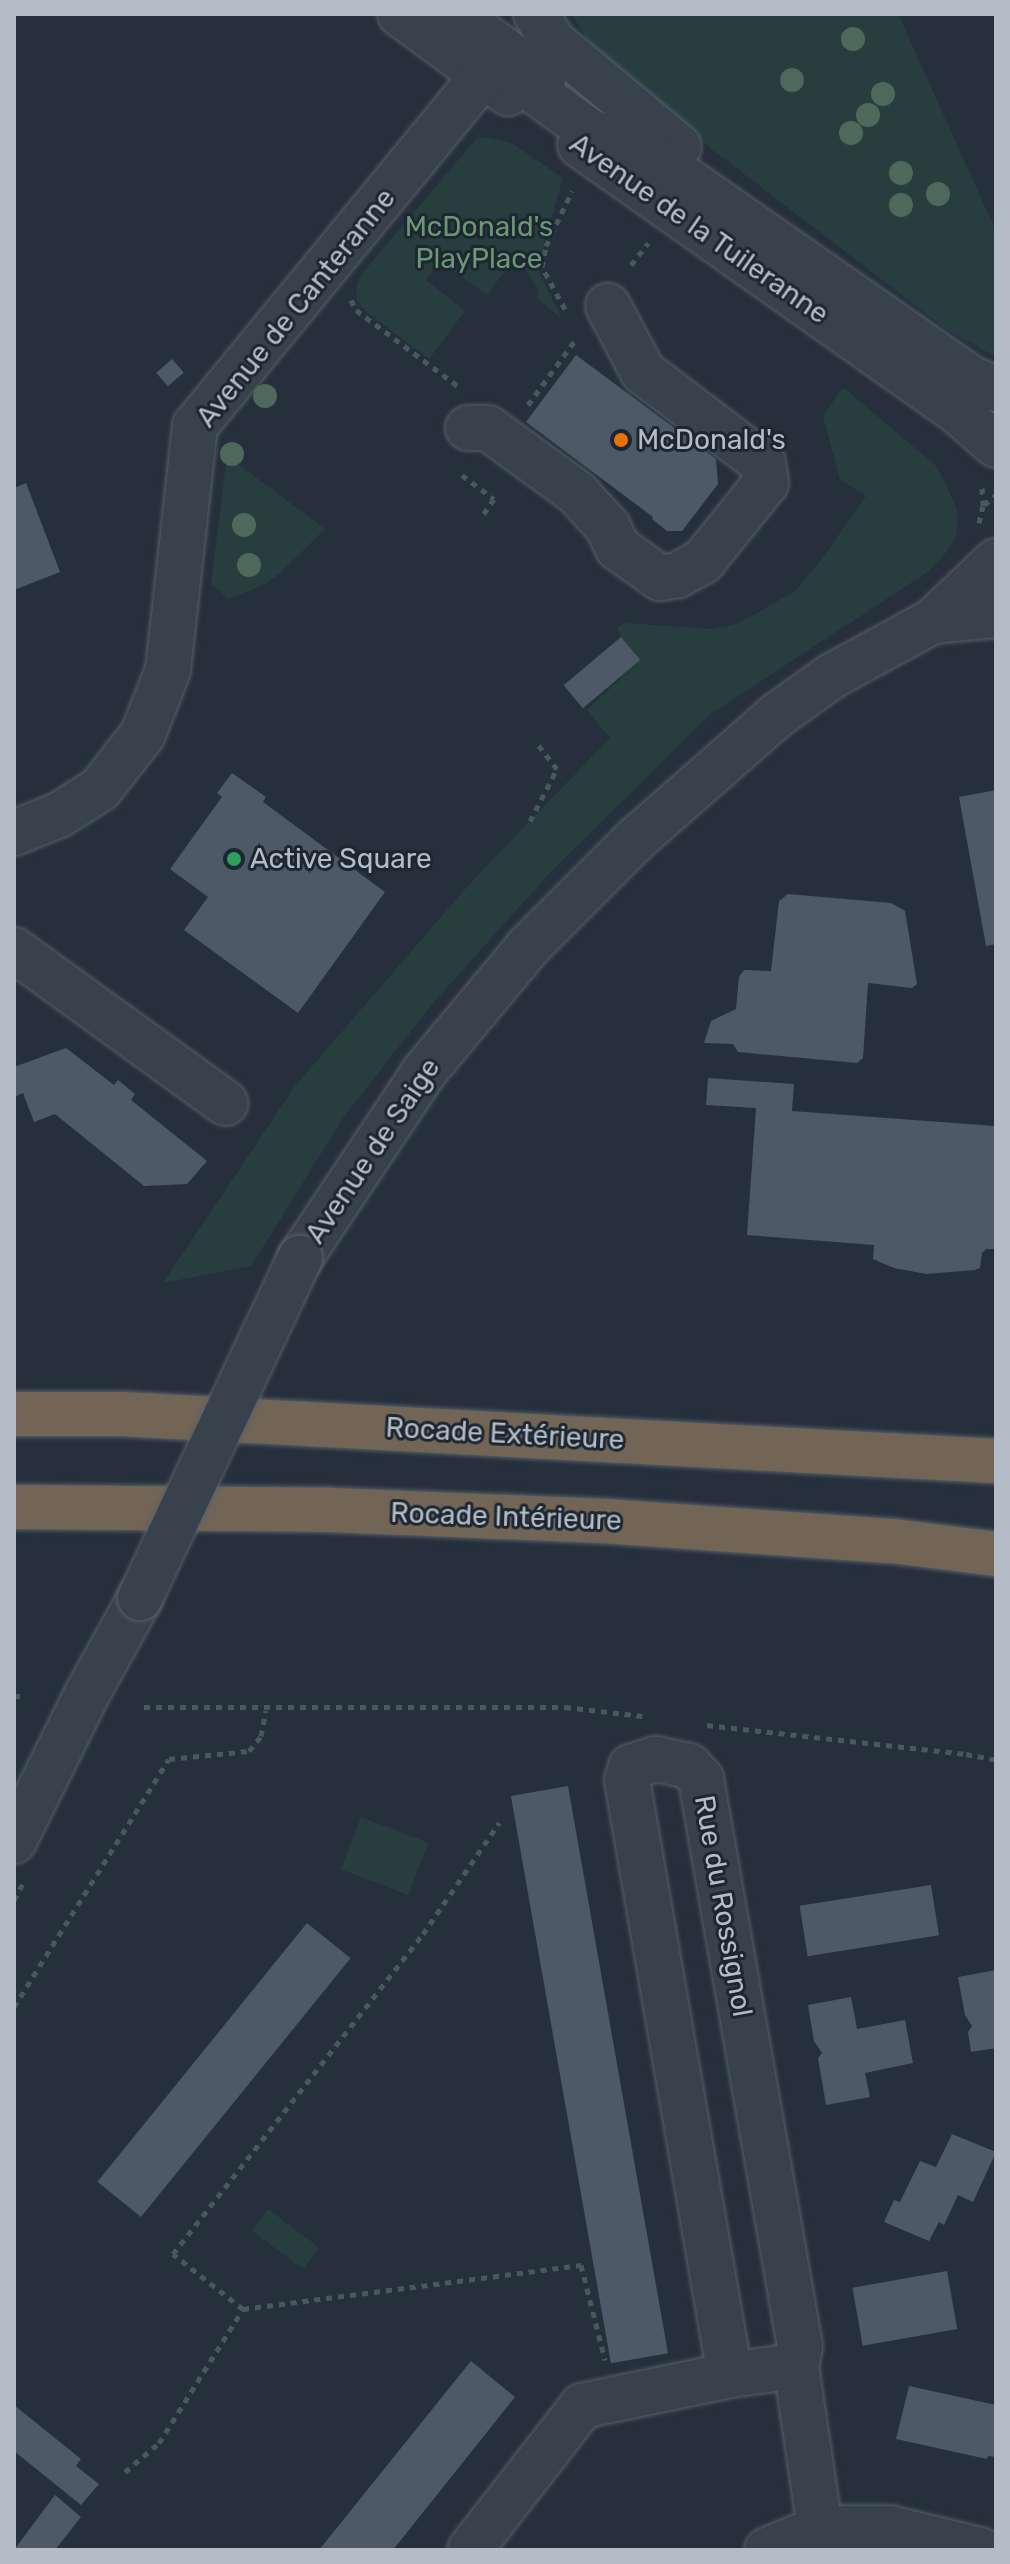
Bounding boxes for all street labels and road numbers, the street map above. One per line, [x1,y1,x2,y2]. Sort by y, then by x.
street label: Avenue de la Tuileranne [563,127,835,331]
street label: Avenue de Canteranne [189,182,403,434]
street label: Avenue de Saige [299,1052,447,1250]
street label: Rocade Extérieure [385,1411,625,1457]
street label: Rocade Intérieure [390,1496,622,1538]
street label: Rue du Rossignol [687,1793,759,2019]

